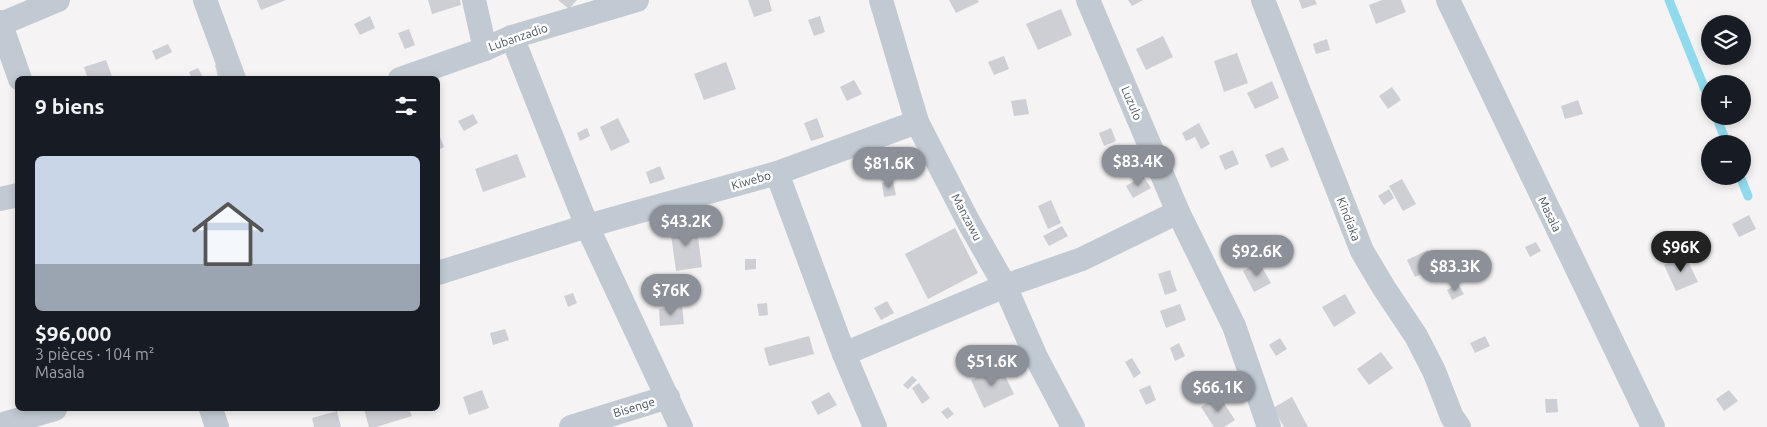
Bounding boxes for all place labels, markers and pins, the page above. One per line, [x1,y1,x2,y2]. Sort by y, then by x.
pin: $83.4K [1097,144,1179,187]
pin: $81.6K [848,146,930,189]
pin: $43.2K [645,204,727,247]
pin: $96K [1651,230,1711,273]
pin: $92.6K [1216,234,1298,277]
pin: $83.3K [1414,250,1496,292]
pin: $76K [641,274,701,316]
pin: $51.6K [951,344,1033,387]
pin: $66.1K [1177,370,1259,413]

